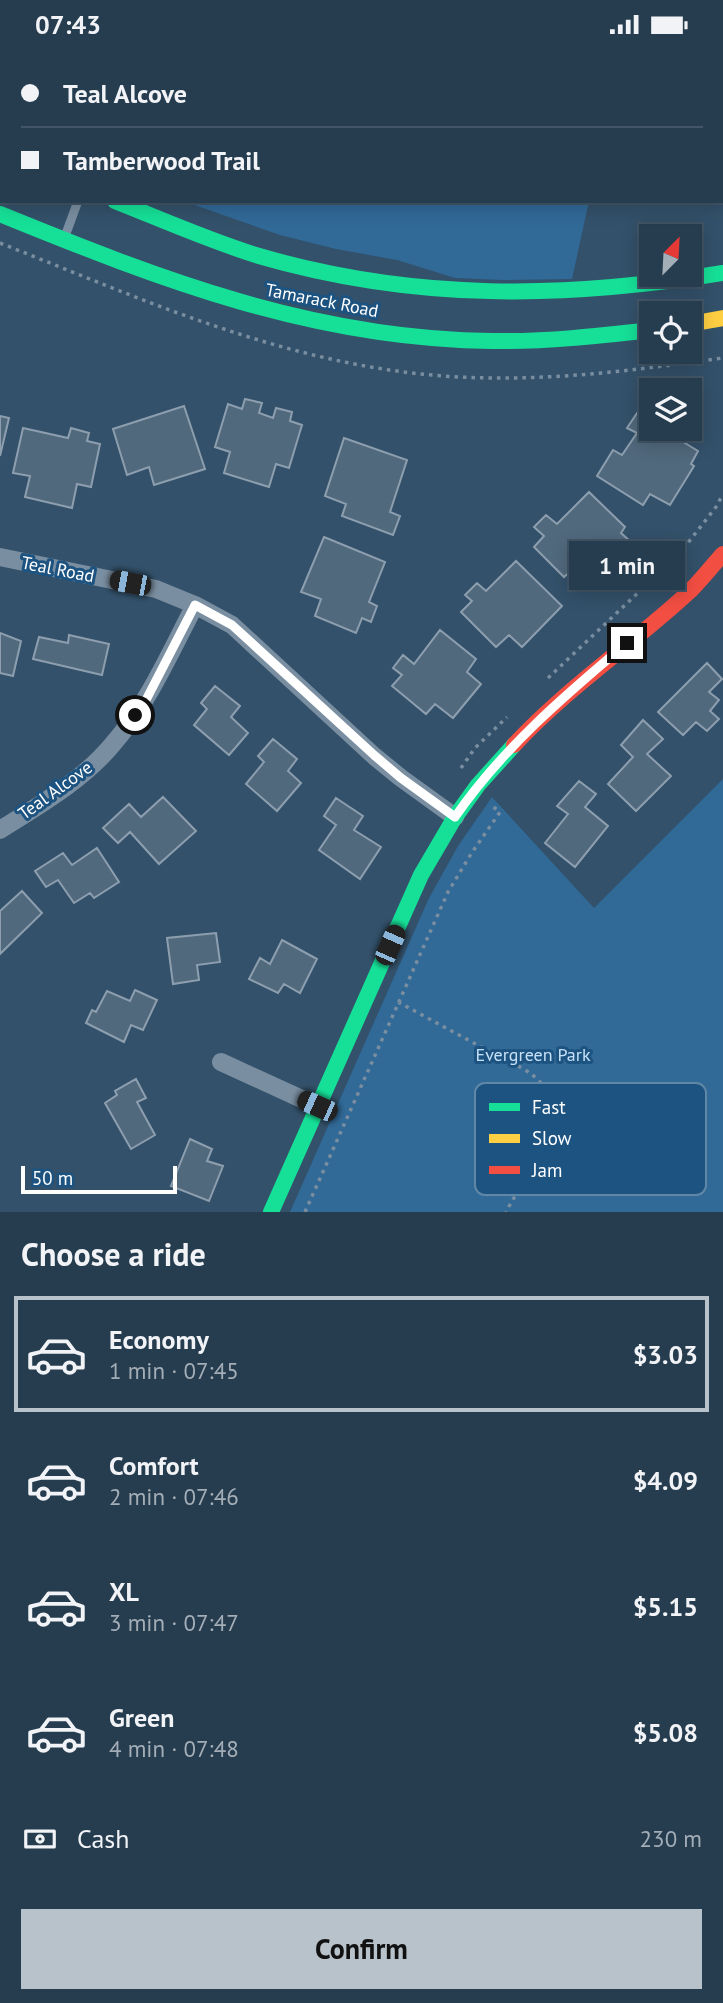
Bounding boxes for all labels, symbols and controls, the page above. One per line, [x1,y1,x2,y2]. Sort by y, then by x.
text: 07:43 [35,8,101,41]
text: Teal Alcove [63,77,187,110]
text: Tamberwood Trail [63,144,260,177]
north arrow [639,224,702,287]
map controls [639,224,702,441]
street label: Tamarack Road [263,278,381,322]
button: locate [639,301,702,364]
button: layers [639,378,702,441]
callout: 1 min [569,541,685,591]
street label: Teal Road [20,551,96,587]
text: 1 min [599,551,655,580]
car [108,569,153,597]
route end [611,627,643,659]
route start [119,699,151,731]
street label: Teal Alcove [14,755,96,825]
car [372,922,409,968]
park label: Evergreen Park [475,1043,591,1066]
legend [475,1083,706,1195]
car [294,1088,341,1124]
text: Fast [532,1095,566,1119]
text: Slow [532,1126,572,1150]
text: Jam [531,1158,562,1182]
scale bar [21,1163,177,1195]
text: 50 m [32,1166,73,1190]
text: Choose a ride [21,1233,206,1275]
icon: car [25,1323,88,1386]
text: Economy [109,1323,209,1356]
text: $3.03 [633,1338,698,1371]
text: 1 min · 07:45 [109,1356,239,1385]
icon: car [25,1449,88,1512]
text: Comfort [109,1449,199,1482]
text: $4.09 [633,1464,698,1497]
text: 2 min · 07:46 [109,1482,239,1511]
icon: car [25,1575,88,1638]
text: XL [109,1575,139,1608]
text: $5.15 [633,1590,698,1623]
text: 3 min · 07:47 [109,1608,239,1637]
icon: car [25,1701,88,1764]
text: Green [109,1701,174,1734]
text: $5.08 [633,1716,698,1749]
text: 4 min · 07:48 [109,1734,239,1763]
icon: cash [21,1820,59,1858]
text: Cash [77,1822,129,1855]
text: 230 m [640,1824,702,1853]
button: Confirm [21,1909,702,1989]

